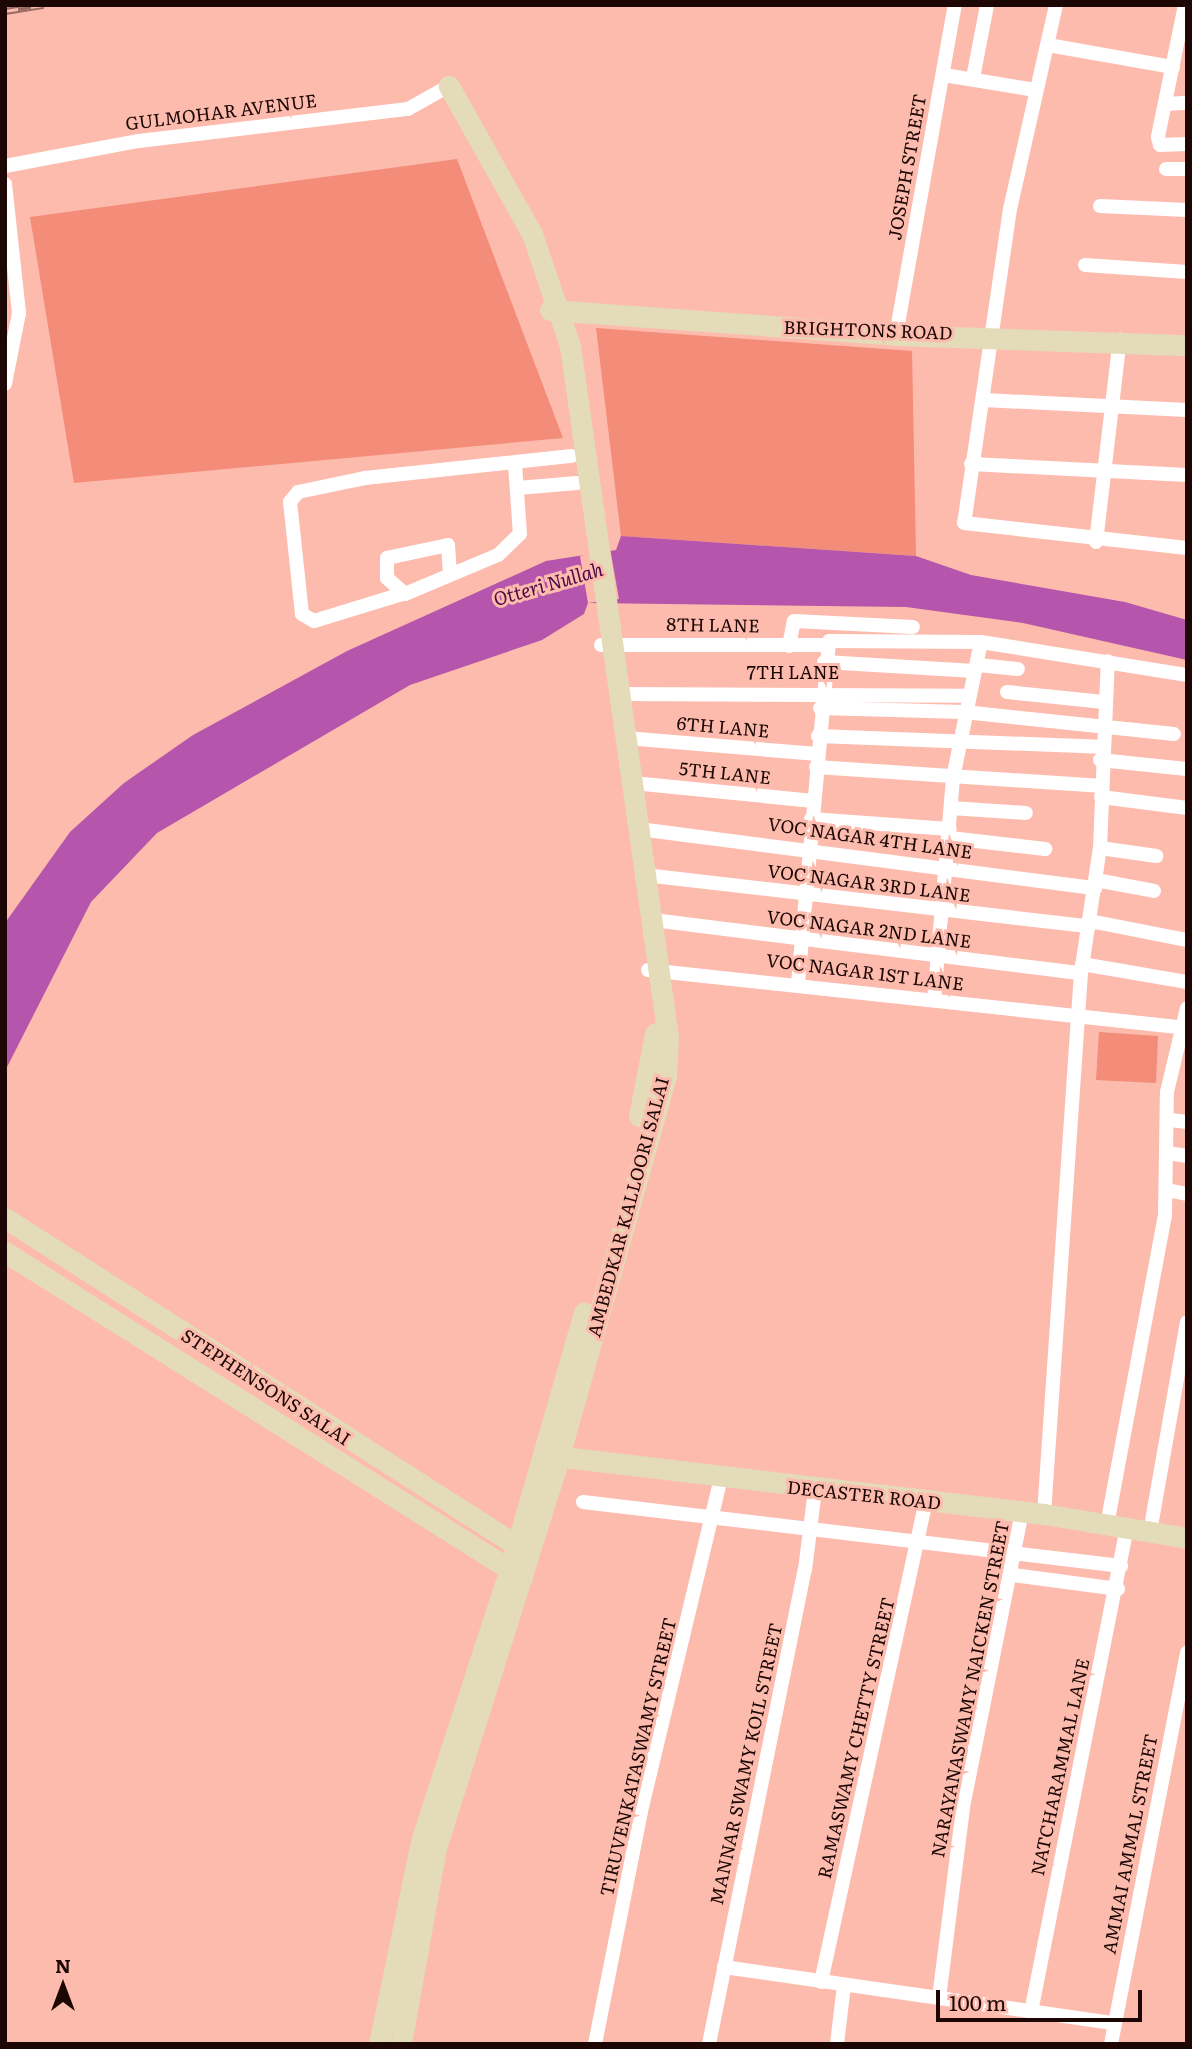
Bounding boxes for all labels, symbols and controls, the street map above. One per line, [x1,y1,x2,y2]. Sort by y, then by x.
street label: GULMOHAR AVENUE [124,90,318,134]
street label: JOSEPH STREET [884,92,930,242]
street label: BRIGHTONS ROAD [783,316,953,344]
water label: Otteri Nullah [491,558,605,610]
street label: 8TH LANE [666,613,760,637]
street label: 7TH LANE [747,661,839,683]
street label: 6TH LANE [676,712,770,742]
street label: 5TH LANE [678,757,772,789]
street label: VOC NAGAR 4TH LANE [766,813,974,863]
street label: VOC NAGAR 3RD LANE [766,860,972,906]
street label: VOC NAGAR 2ND LANE [766,906,972,952]
street label: VOC NAGAR 1ST LANE [765,949,965,995]
street label: AMBEDKAR KALLOORI SALAI [583,1075,673,1339]
street label: STEPHENSONS SALAI [177,1324,355,1450]
street label: DECASTER ROAD [786,1476,942,1514]
street label: NARAYANASWAMY NAICKEN STREET [927,1519,1013,1859]
street label: RAMASWAMY CHETTY STREET [813,1595,899,1881]
street label: TIRUVENKATASWAMY STREET [595,1616,681,1898]
street label: MANNAR SWAMY KOIL STREET [706,1621,786,1907]
street label: NATCHARAMMAL LANE [1026,1656,1094,1878]
street label: AMMAI AMMAL STREET [1098,1732,1162,1956]
north arrow [28,1951,98,2021]
text: N [55,1951,71,1979]
scale bar [940,1976,1146,2020]
text: 100 m [949,1986,1006,2017]

